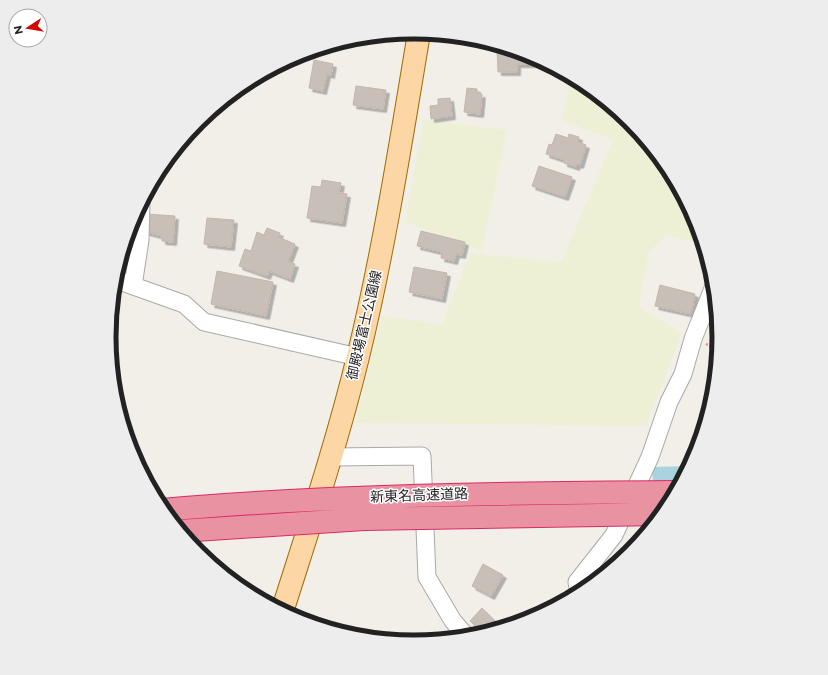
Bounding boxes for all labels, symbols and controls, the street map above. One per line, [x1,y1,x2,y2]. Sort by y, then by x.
north arrow [8,8,48,48]
text: N [10,24,26,36]
street label: 御殿場富士公園線 [343,268,385,382]
street label: 新東名高速道路 [370,484,468,506]

